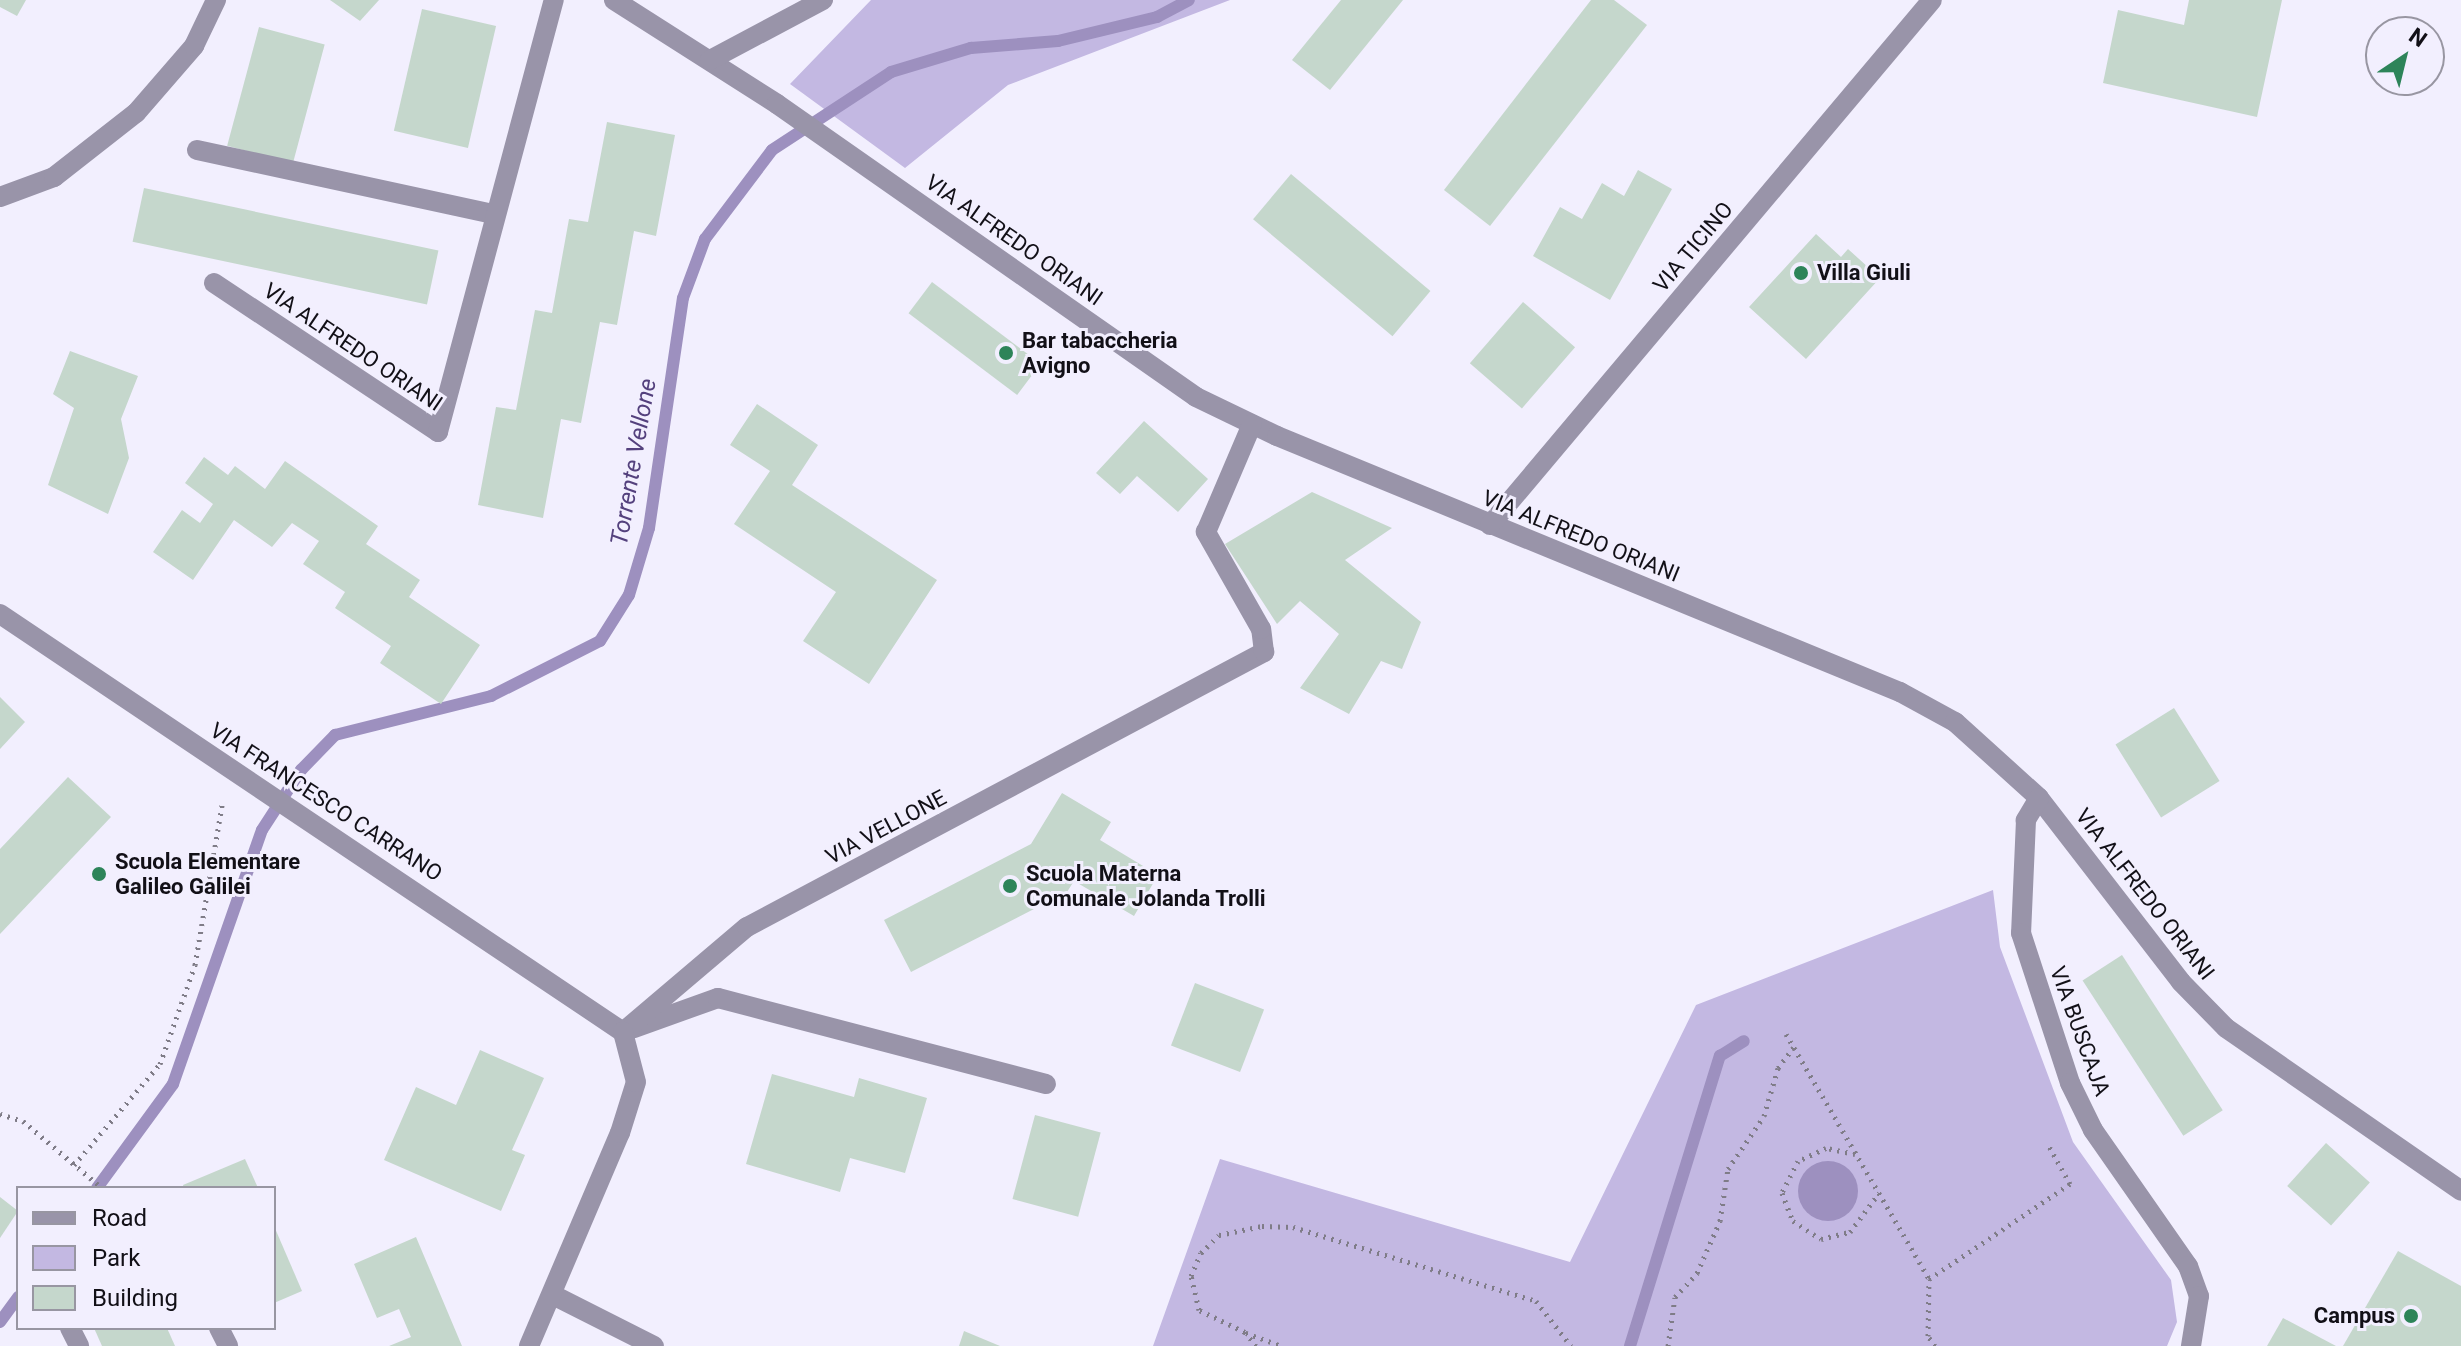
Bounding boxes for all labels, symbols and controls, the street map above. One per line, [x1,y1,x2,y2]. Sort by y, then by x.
north arrow [2365,16,2445,96]
text: N [2404,23,2431,52]
street label: VIA ALFREDO ORIANI [920,169,1108,311]
street label: VIA TICINO [1647,196,1739,298]
place label: Villa Giuli [1817,260,1911,286]
marker: Villa Giuli [1792,264,1810,282]
street label: VIA ALFREDO ORIANI [258,277,448,417]
place label: Bar tabaccheria Avigno [1022,327,1177,378]
marker: Bar tabaccheria Avigno [997,344,1015,362]
water label: Torrente Vellone [605,376,663,548]
street label: VIA ALFREDO ORIANI [1479,484,1683,588]
street label: VIA FRANCESCO CARRANO [205,717,447,887]
street label: VIA VELLONE [821,784,951,870]
street label: VIA ALFREDO ORIANI [2070,803,2220,985]
place label: Scuola Elementare Galileo Galilei [115,848,300,900]
place label: Scuola Materna Comunale Jolanda Trolli [1026,860,1266,912]
marker: Scuola Elementare Galileo Galilei [90,865,108,883]
marker: Scuola Materna Comunale Jolanda Trolli [1001,877,1019,895]
street label: VIA BUSCAJA [2044,963,2116,1099]
legend [16,1186,276,1330]
text: Road [92,1204,147,1232]
text: Park [92,1244,140,1272]
text: Building [92,1284,178,1312]
place label: Campus [2314,1303,2395,1329]
marker: Campus [2402,1307,2420,1325]

